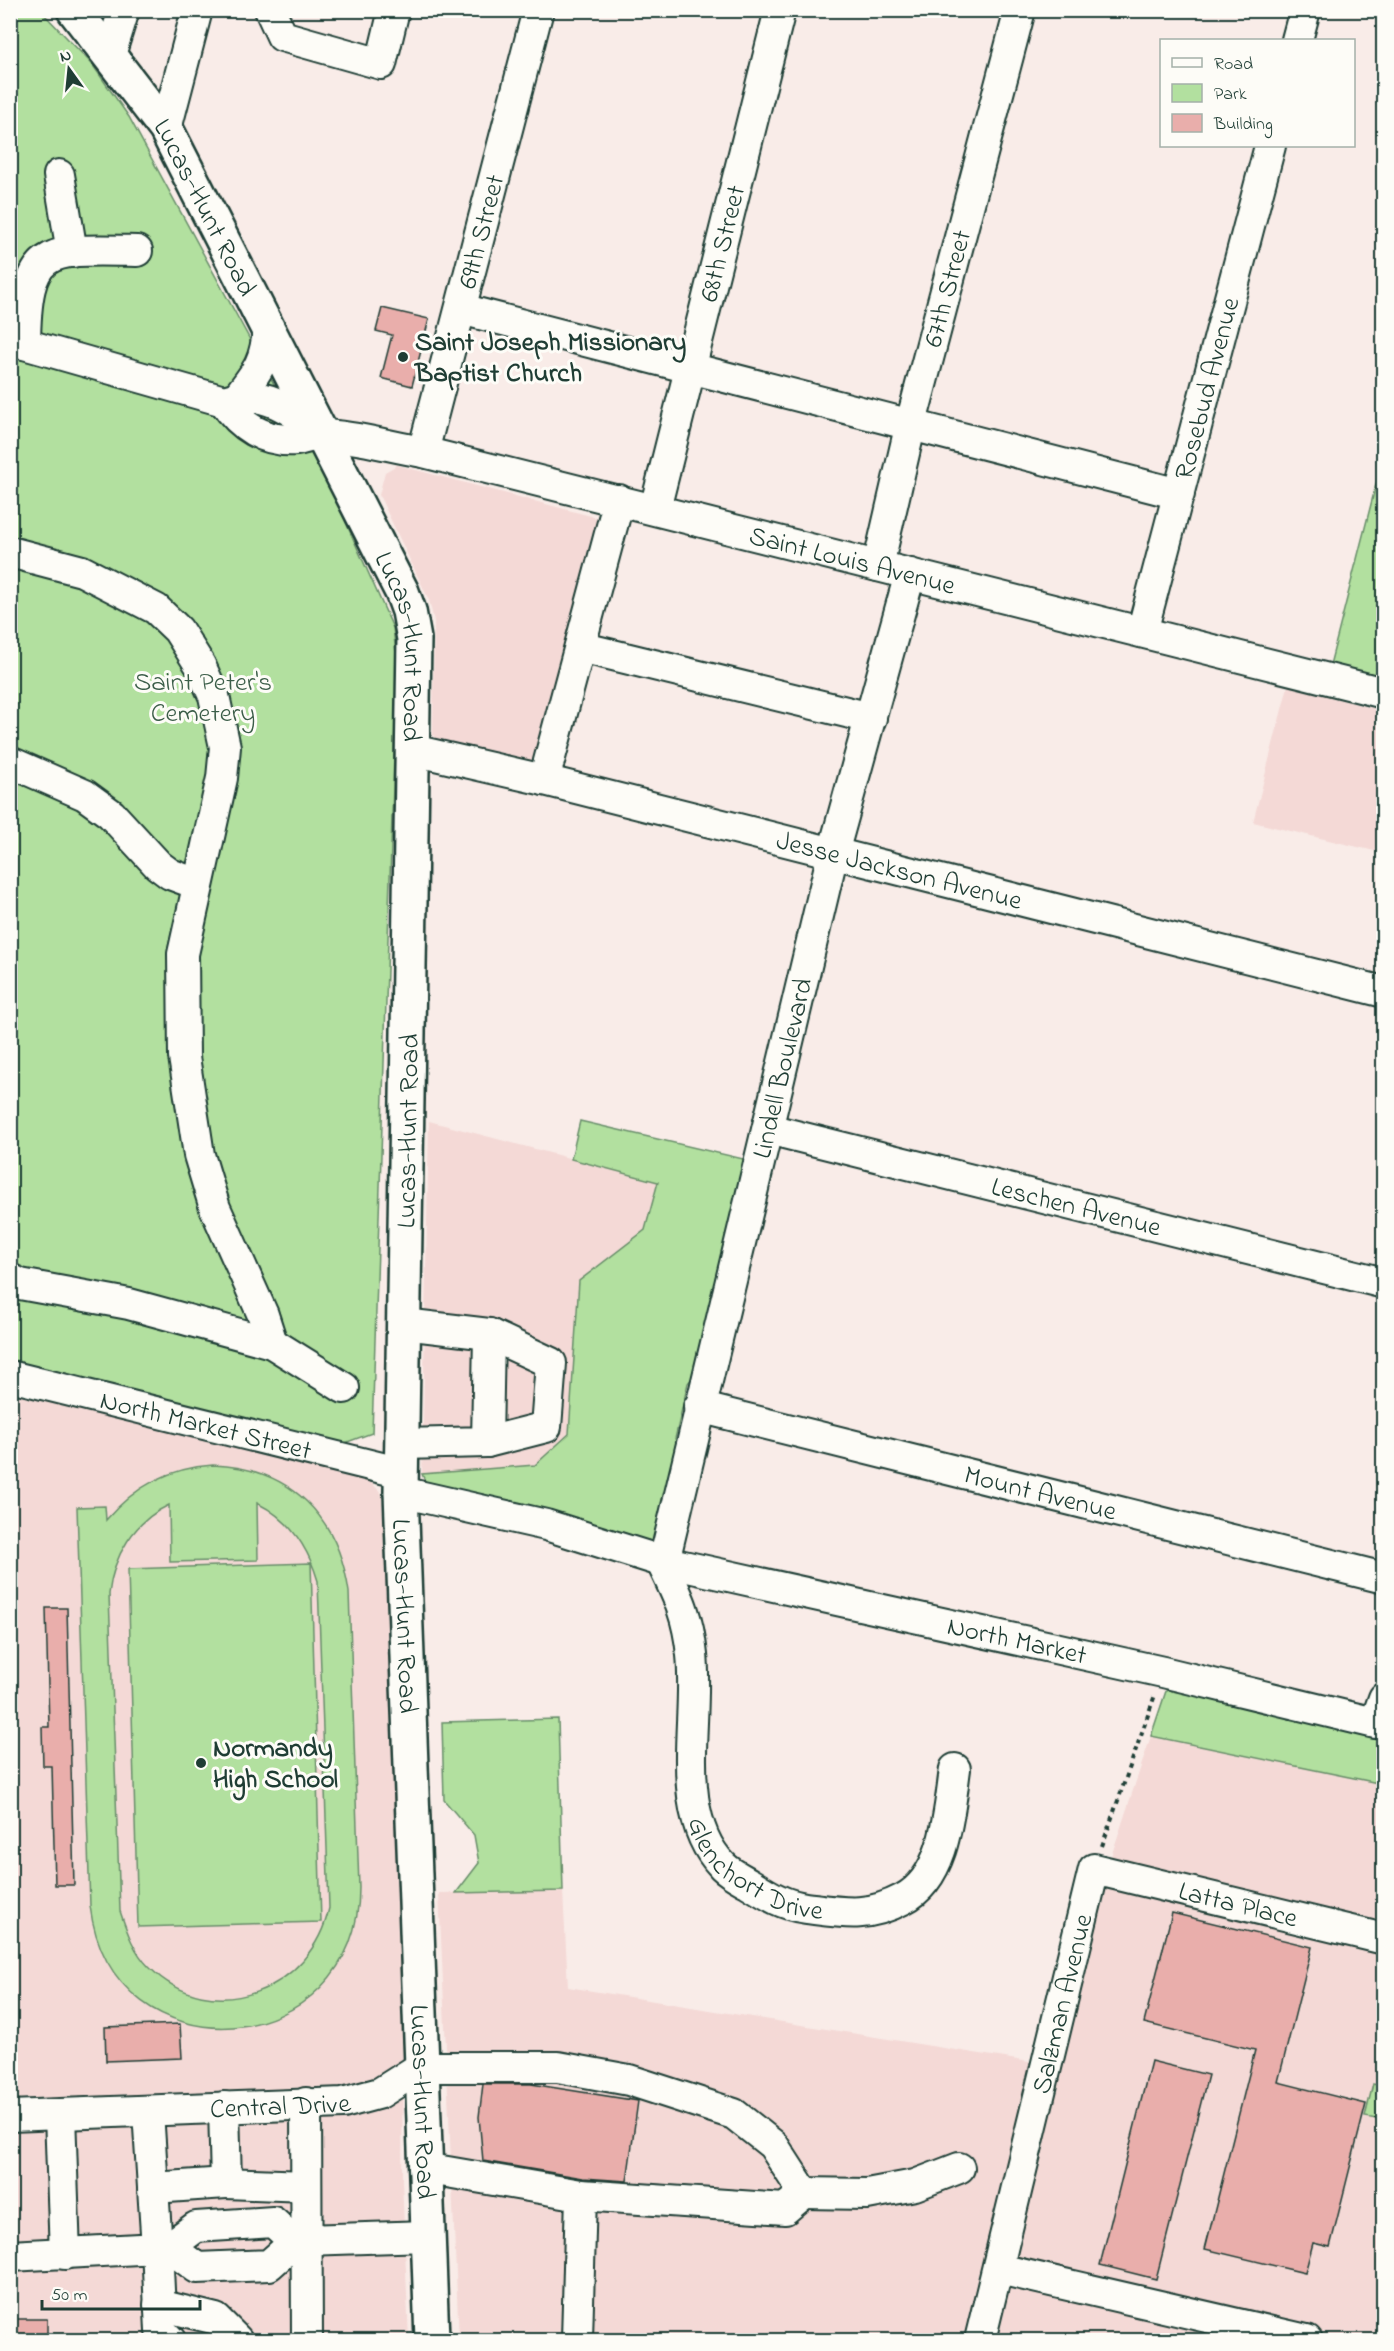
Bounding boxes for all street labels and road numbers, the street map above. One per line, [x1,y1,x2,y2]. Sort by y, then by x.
street label: Lucas-Hunt Road [143,111,265,304]
street label: 69th Street [449,171,516,293]
street label: 68th Street [691,181,757,306]
street label: 67th Street [915,226,983,352]
street label: Rosebud Avenue [1166,293,1252,484]
street label: Saint Louis Avenue [744,517,960,607]
street label: Lucas-Hunt Road [363,546,431,742]
street label: Jesse Jackson Avenue [772,822,1027,922]
street label: Lindell Boulevard [744,975,824,1163]
street label: Lucas-Hunt Road [388,1033,431,1229]
street label: Leschen Avenue [987,1169,1166,1249]
street label: North Market Street [96,1382,315,1472]
street label: Mount Avenue [960,1457,1121,1533]
street label: Lucas-Hunt Road [380,1518,426,1714]
street label: North Market [943,1608,1090,1677]
street label: Glenchort Drive [676,1812,826,1932]
street label: Latta Place [1174,1873,1302,1940]
street label: Salzman Avenue [1023,1909,1105,2098]
street label: Lucas-Hunt Road [398,2004,444,2200]
street label: Central Drive [209,2085,356,2130]

